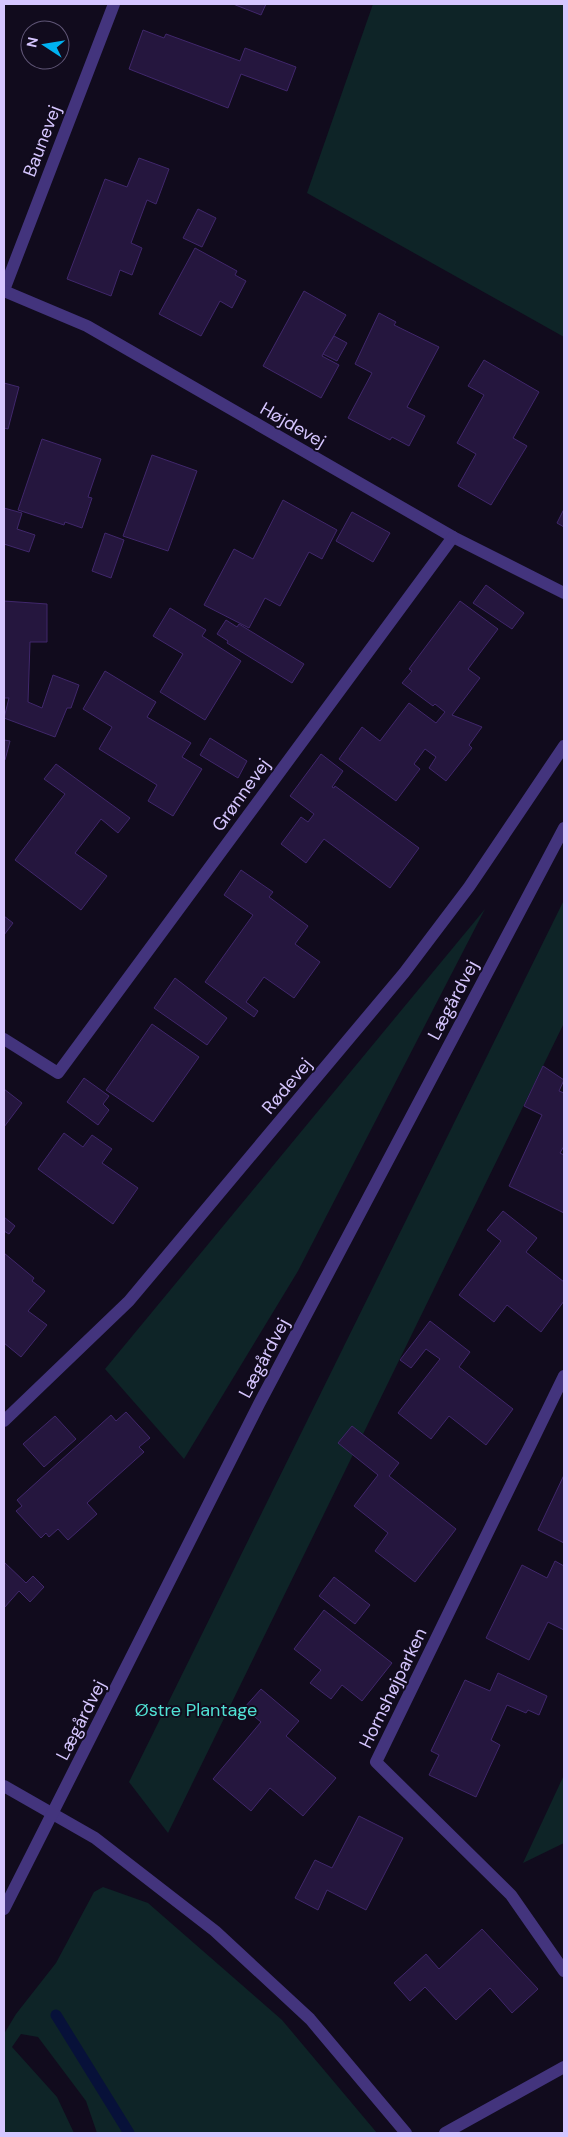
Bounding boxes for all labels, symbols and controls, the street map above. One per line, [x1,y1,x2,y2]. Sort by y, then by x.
north arrow [20,20,70,70]
text: N [22,35,42,49]
street label: Baunevej [17,102,67,180]
street label: Højdevej [256,397,330,453]
street label: Grønnevej [206,754,276,836]
street label: Lægårdvej [422,956,484,1044]
street label: Rødevej [257,1053,317,1119]
street label: Lægårdvej [233,1314,295,1402]
street label: Hornshøjparken [353,1624,433,1752]
street label: Lægårdvej [51,1676,111,1764]
park label: Østre Plantage [135,1698,257,1722]

